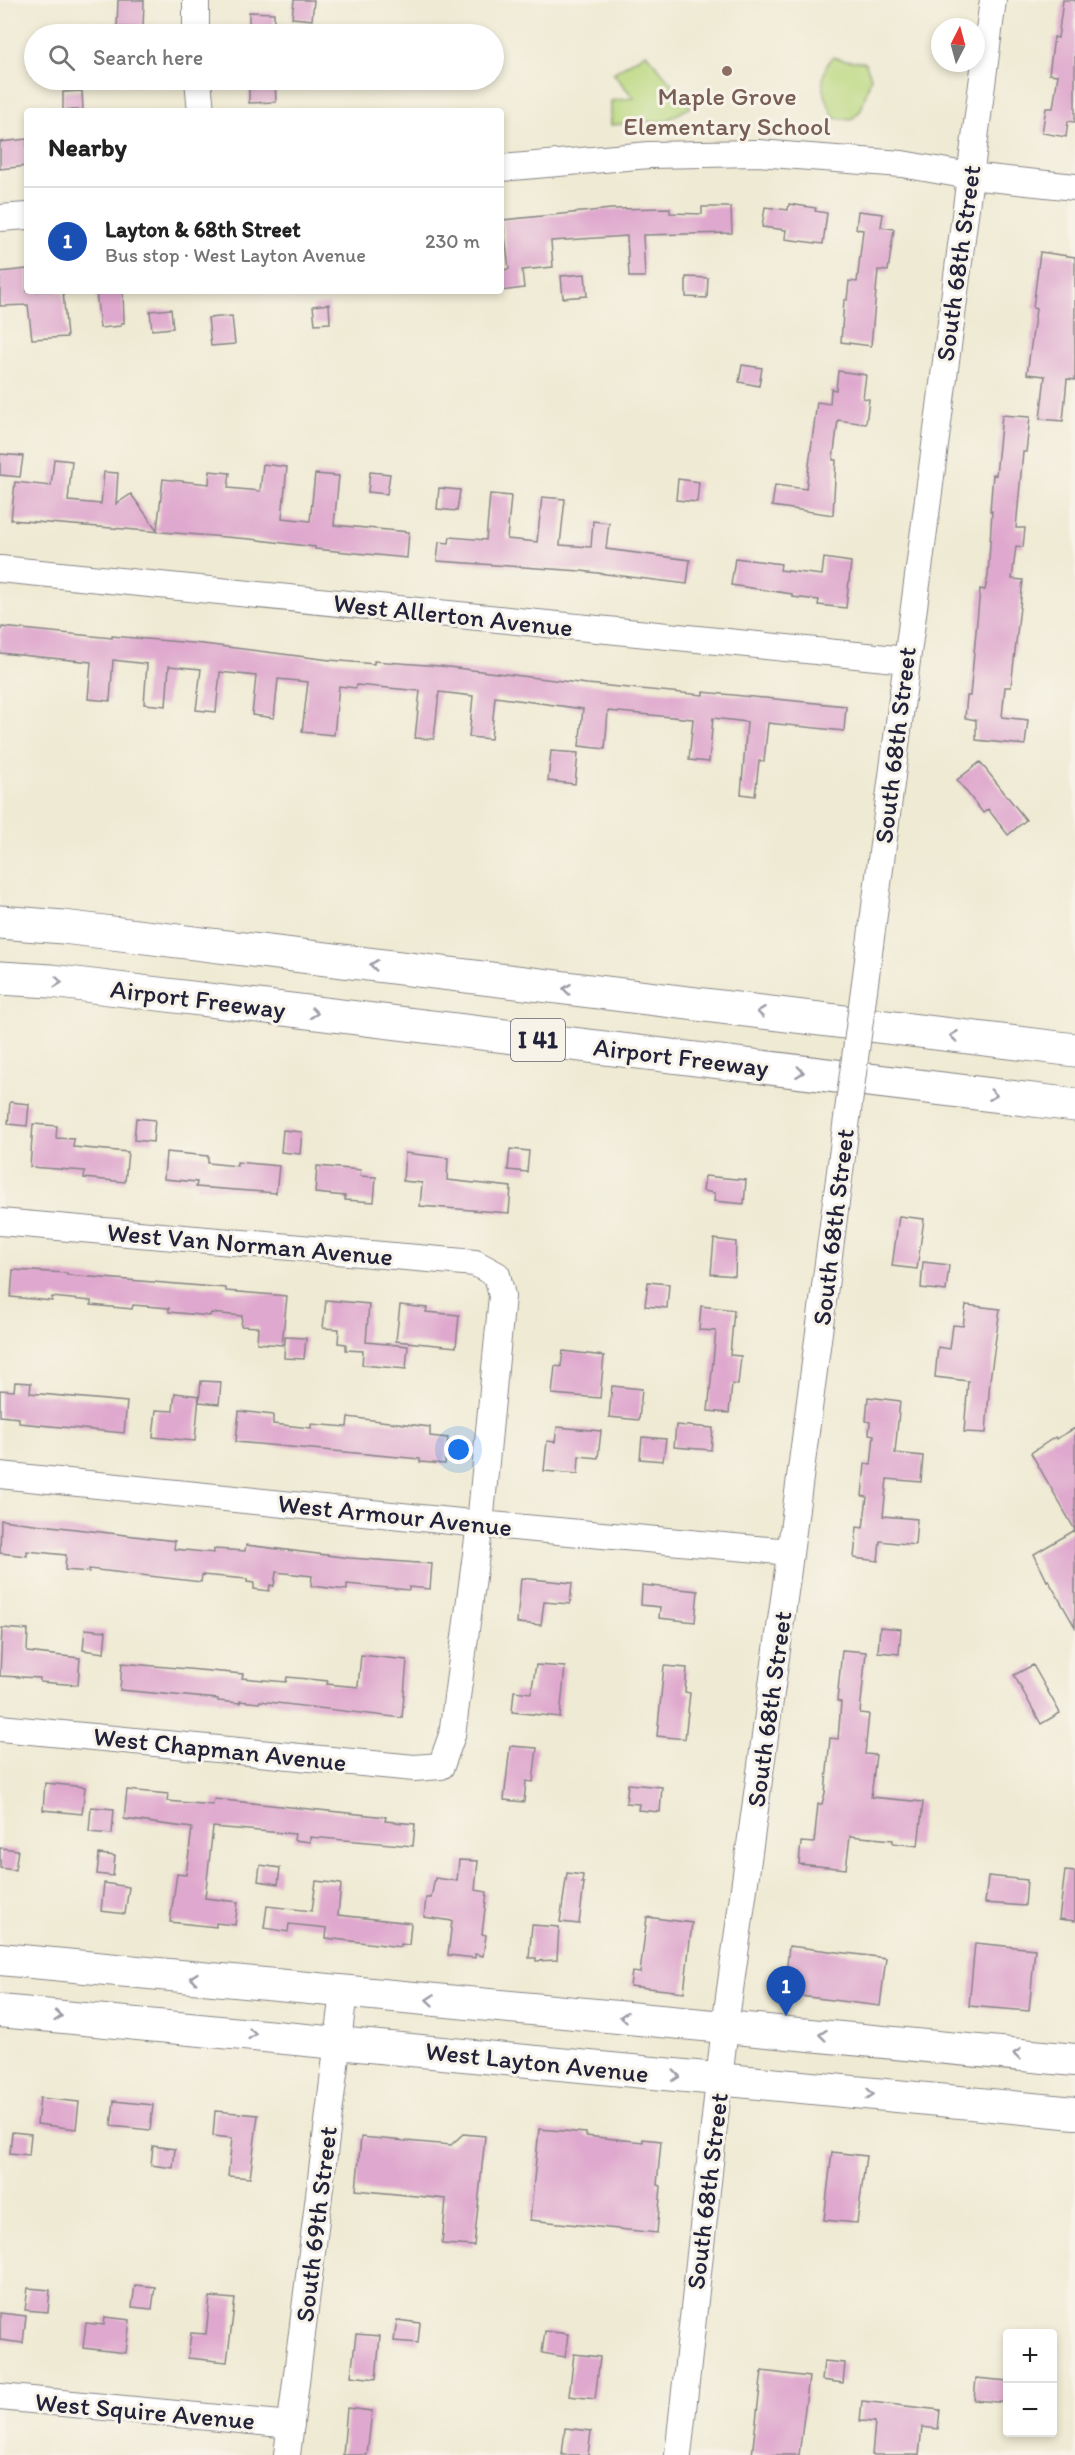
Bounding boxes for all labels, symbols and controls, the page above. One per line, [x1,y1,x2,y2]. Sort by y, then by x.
north arrow [931,18,985,72]
search box [24,24,504,90]
icon: search [45,41,78,74]
text: Search here [93,44,203,71]
marker: Maple Grove Elementary School [720,64,734,78]
place label: Maple Grove Elementary School [623,80,831,142]
text: Nearby [48,131,127,163]
street label: South 68th Street [928,163,988,363]
text: Layton & 68th Street [105,216,300,243]
text: 1 [63,229,72,253]
text: 230 m [425,229,480,253]
text: Bus stop · West Layton Avenue [105,243,366,267]
street label: West Allerton Avenue [332,587,574,643]
street label: South 68th Street [867,645,923,845]
one-way arrow [369,959,378,972]
street label: Airport Freeway [109,972,287,1026]
one-way arrow [54,975,63,987]
one-way arrow [563,983,572,995]
one-way arrow [310,1006,319,1018]
one-way arrow [756,1006,765,1019]
road number: I 41 [511,1019,565,1061]
street label: Airport Freeway [592,1030,770,1084]
one-way arrow [950,1030,959,1042]
one-way arrow [795,1065,804,1077]
one-way arrow [989,1089,998,1101]
street label: South 68th Street [805,1127,861,1327]
street label: West Van Norman Avenue [106,1216,394,1272]
your location [444,1435,473,1464]
street label: West Armour Avenue [276,1487,514,1543]
street label: South 68th Street [739,1609,799,1809]
street label: West Chapman Avenue [92,1720,348,1778]
pin: 1 [766,1966,806,2016]
one-way arrow [190,1972,199,1985]
one-way arrow [426,1994,435,2007]
one-way arrow [54,2009,63,2022]
one-way arrow [620,2011,629,2024]
one-way arrow [248,2027,257,2040]
one-way arrow [818,2029,827,2042]
street label: West Layton Avenue [424,2034,650,2090]
one-way arrow [1012,2048,1021,2061]
one-way arrow [672,2069,681,2082]
one-way arrow [866,2087,875,2100]
street label: South 68th Street [679,2091,735,2291]
street label: South 69th Street [288,2124,344,2324]
map controls [1003,2329,1057,2437]
button: + [1003,2329,1057,2383]
button: − [1003,2383,1057,2437]
street label: West Squire Avenue [34,2385,256,2437]

